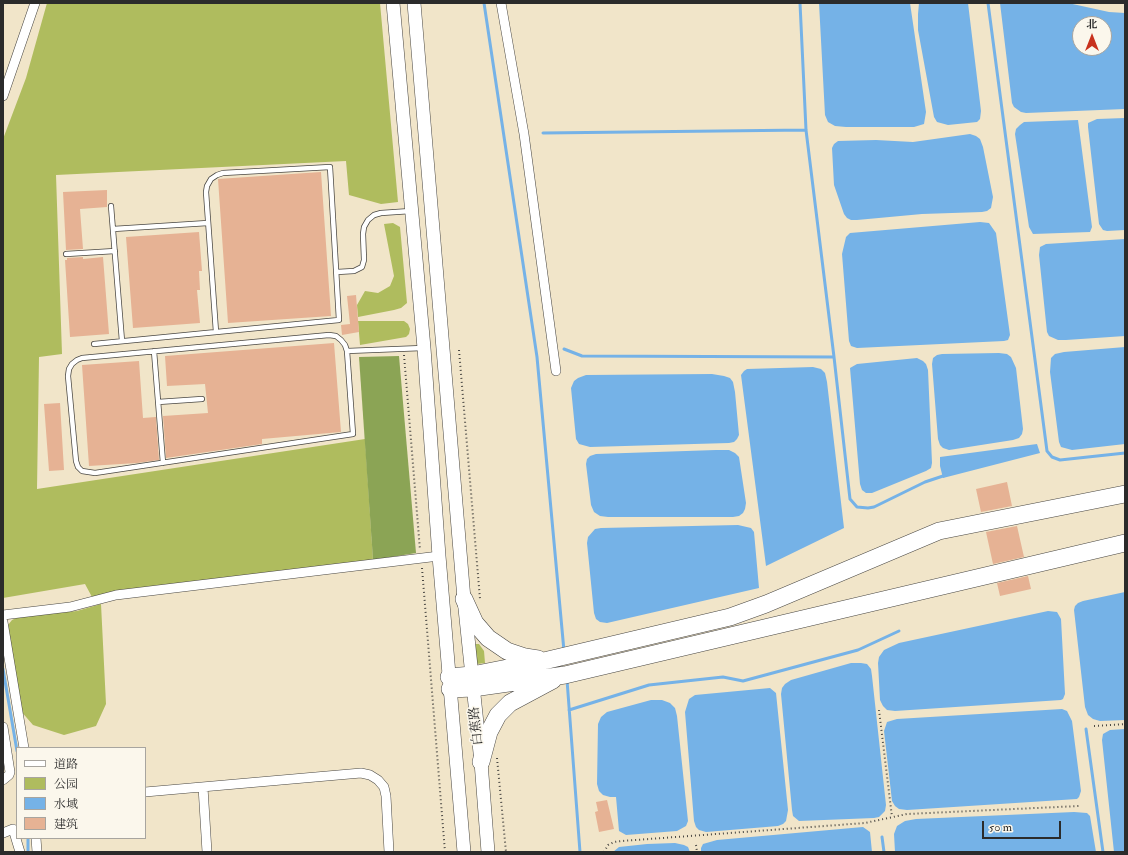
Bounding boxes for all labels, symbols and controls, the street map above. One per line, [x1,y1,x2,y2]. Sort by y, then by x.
north arrow [1072,16,1112,56]
text: 北 [1087,18,1098,31]
street label: 白蕉路 [467,706,487,746]
legend [16,747,146,839]
text: 道路 [54,757,78,772]
text: 公园 [54,777,78,792]
text: 水域 [54,797,78,812]
scale bar [984,813,1063,839]
text: 建筑 [54,817,78,832]
text: 50 m [989,820,1012,835]

